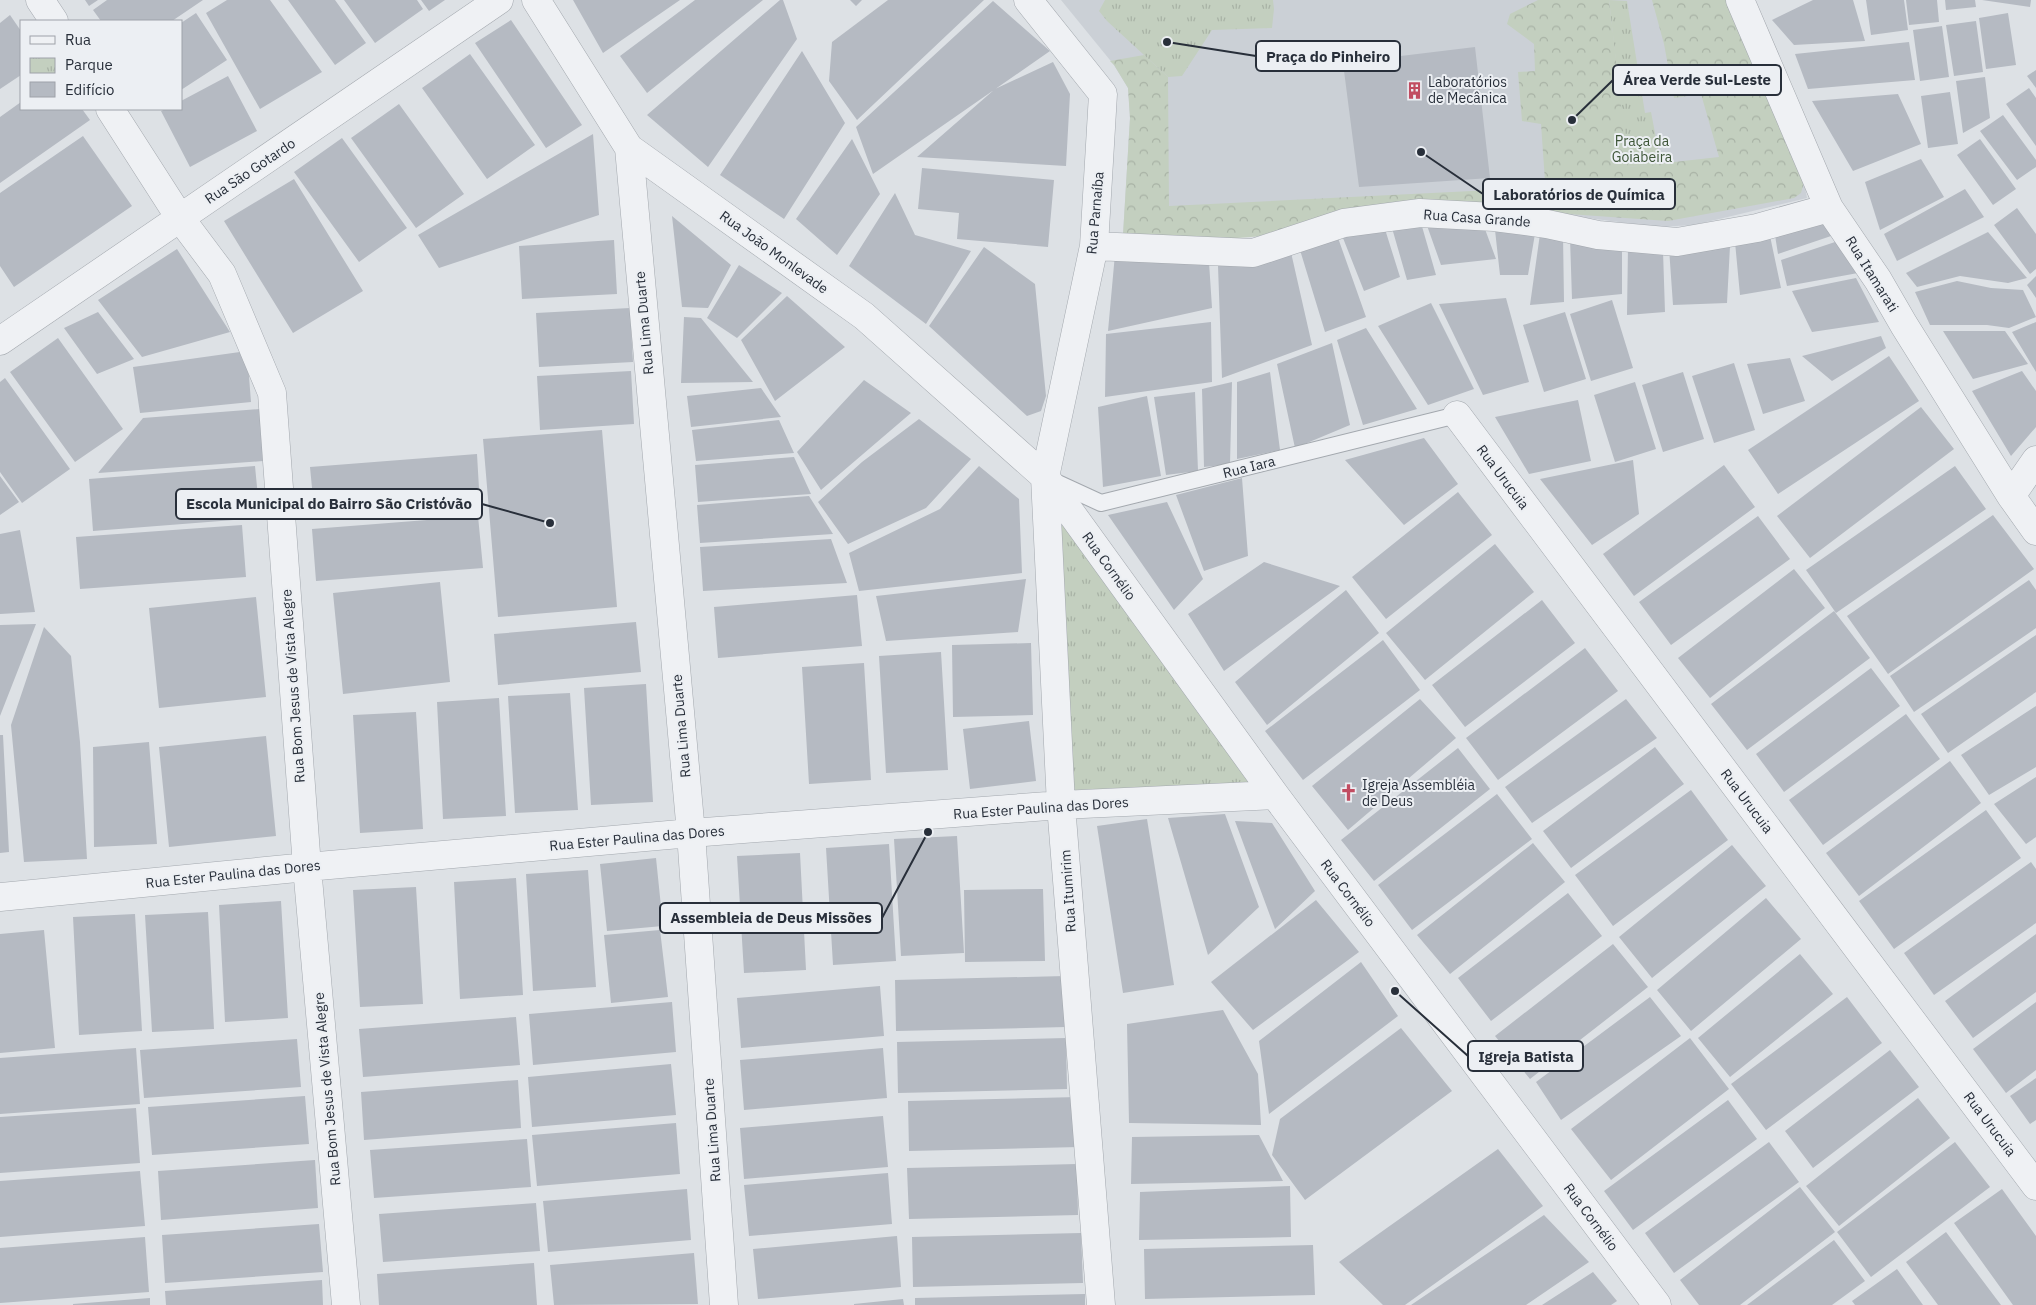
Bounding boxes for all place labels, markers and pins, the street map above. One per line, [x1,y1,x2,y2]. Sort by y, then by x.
callout: Praça do Pinheiro [1256,41,1400,71]
callout: Área Verde Sul-Leste [1613,65,1781,95]
place label: Laboratórios de Mecânica [1428,73,1507,107]
building icon: Laboratórios de Mecânica [1404,80,1424,100]
callout: Laboratórios de Química [1483,179,1675,209]
callout: Escola Municipal do Bairro São Cristóvão [176,489,482,519]
place label: Igreja Assembléia de Deus [1362,776,1476,810]
church icon: Igreja Assembléia de Deus [1338,783,1358,803]
callout: Assembleia de Deus Missões [660,903,882,933]
callout: Igreja Batista [1468,1041,1583,1071]

